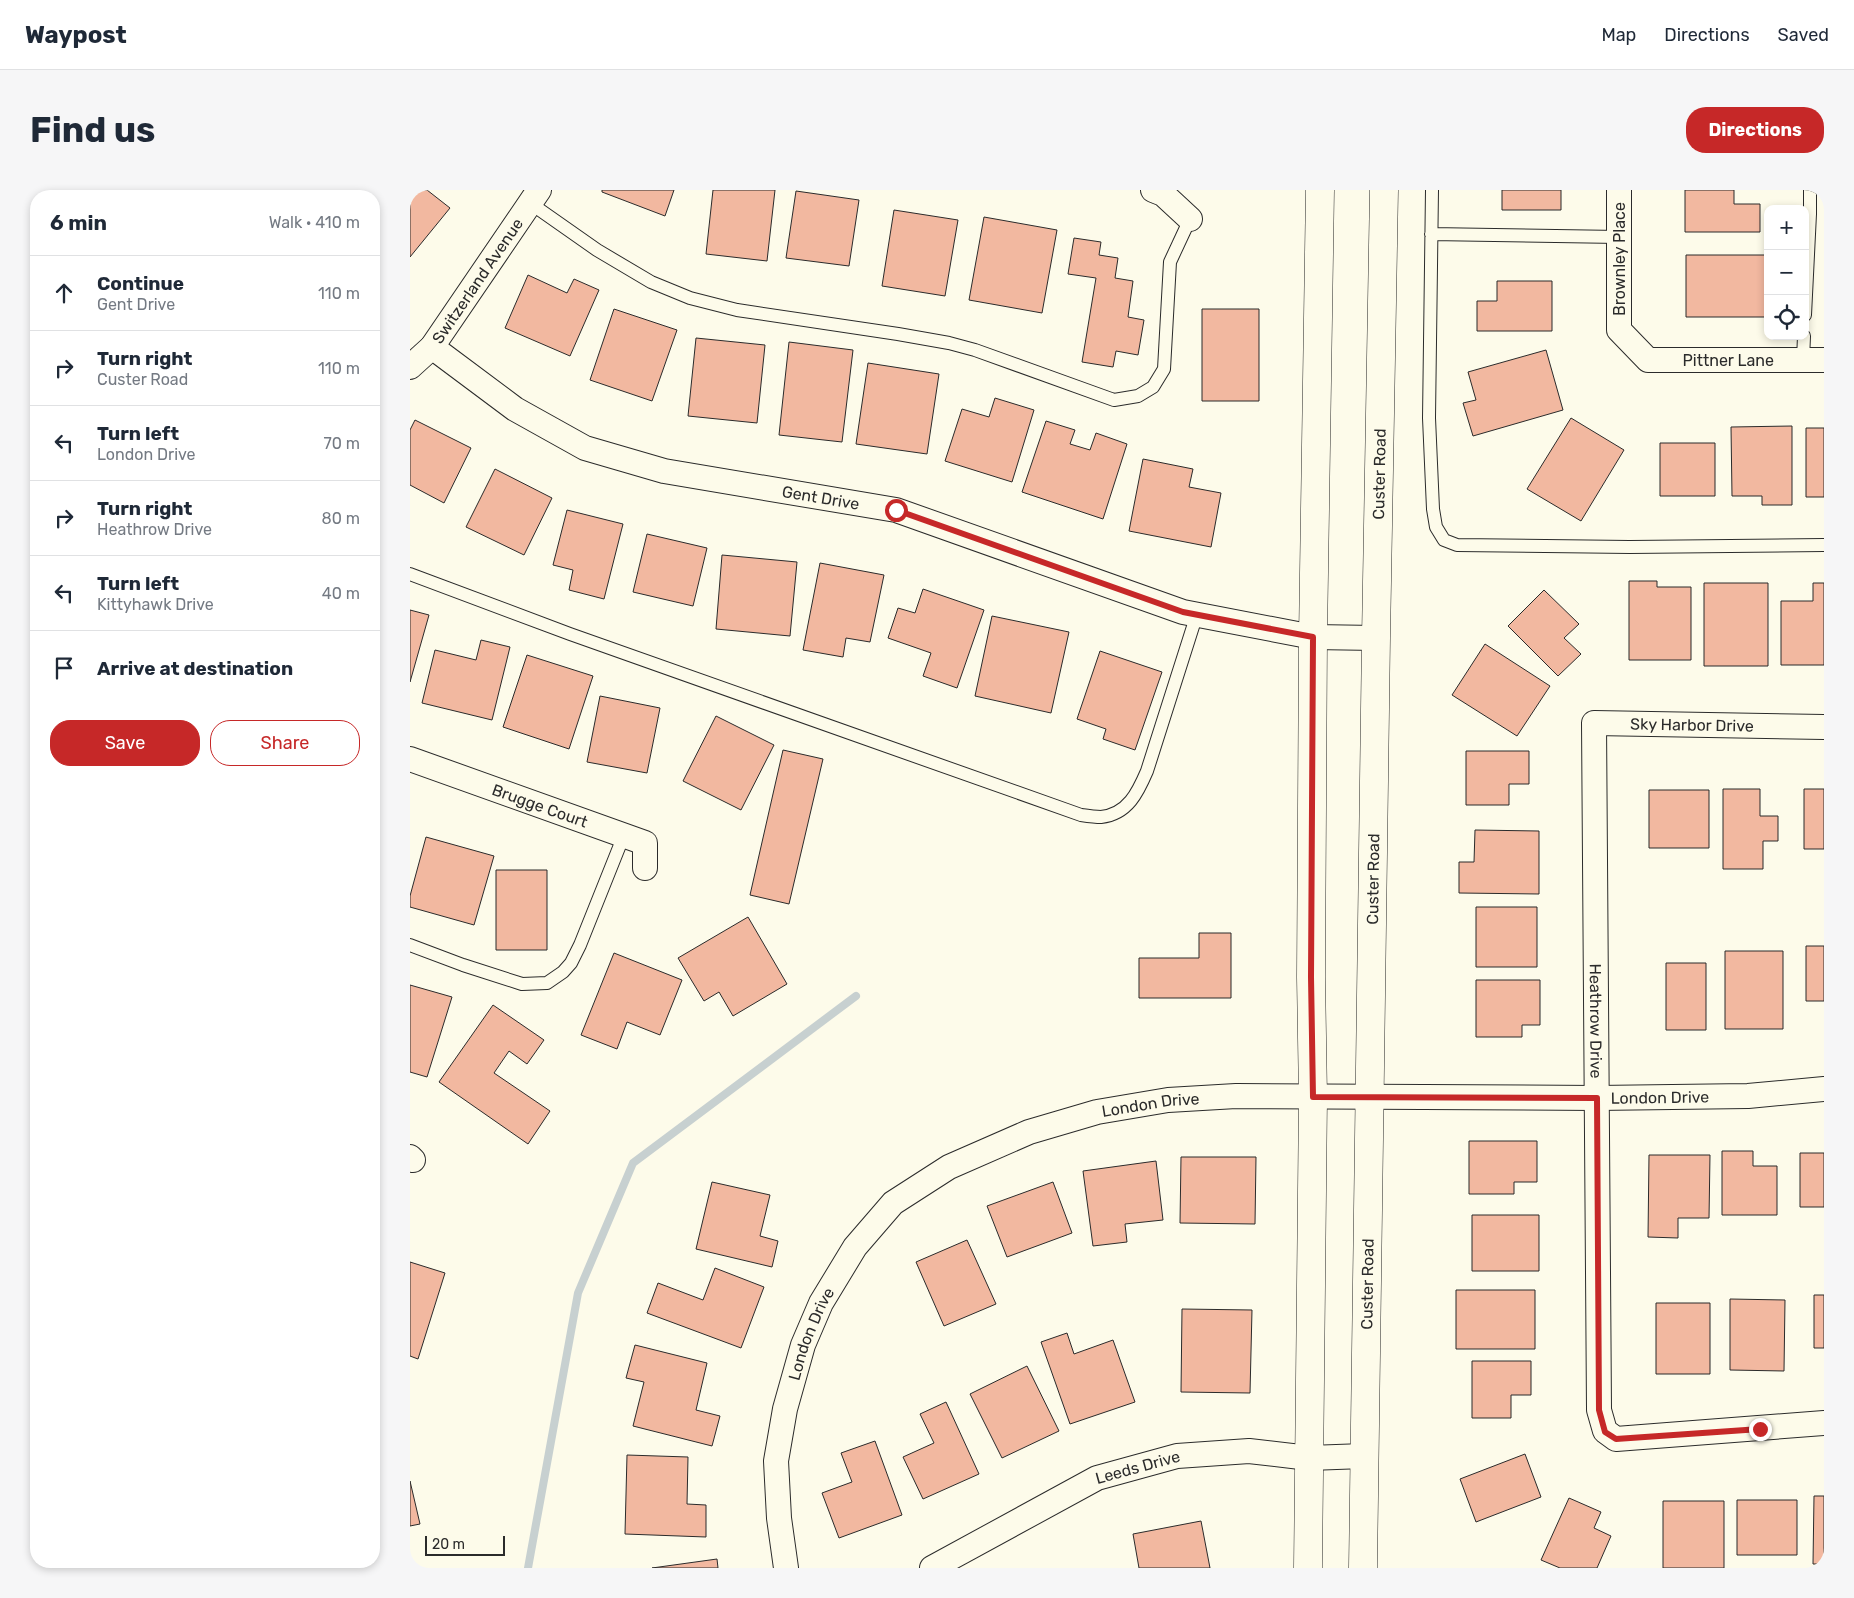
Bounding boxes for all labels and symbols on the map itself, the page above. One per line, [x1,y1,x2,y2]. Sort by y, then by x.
street label: Brownley Place [1610,202,1629,316]
street label: Switzerland Avenue [428,214,527,347]
street label: Pittner Lane [1683,351,1774,370]
street label: Custer Road [1369,428,1389,520]
street label: Gent Drive [781,482,861,513]
route start [885,499,908,522]
street label: Sky Harbor Drive [1630,714,1754,736]
street label: Brugge Court [490,780,590,831]
street label: Custer Road [1362,833,1383,925]
street label: Heathrow Drive [1586,963,1606,1079]
street label: London Drive [1610,1087,1709,1107]
street label: London Drive [1100,1089,1200,1121]
street label: Custer Road [1357,1238,1377,1330]
street label: London Drive [784,1284,838,1382]
route end [1749,1418,1772,1441]
street label: Leeds Drive [1093,1446,1182,1488]
scale bar [425,1533,505,1556]

